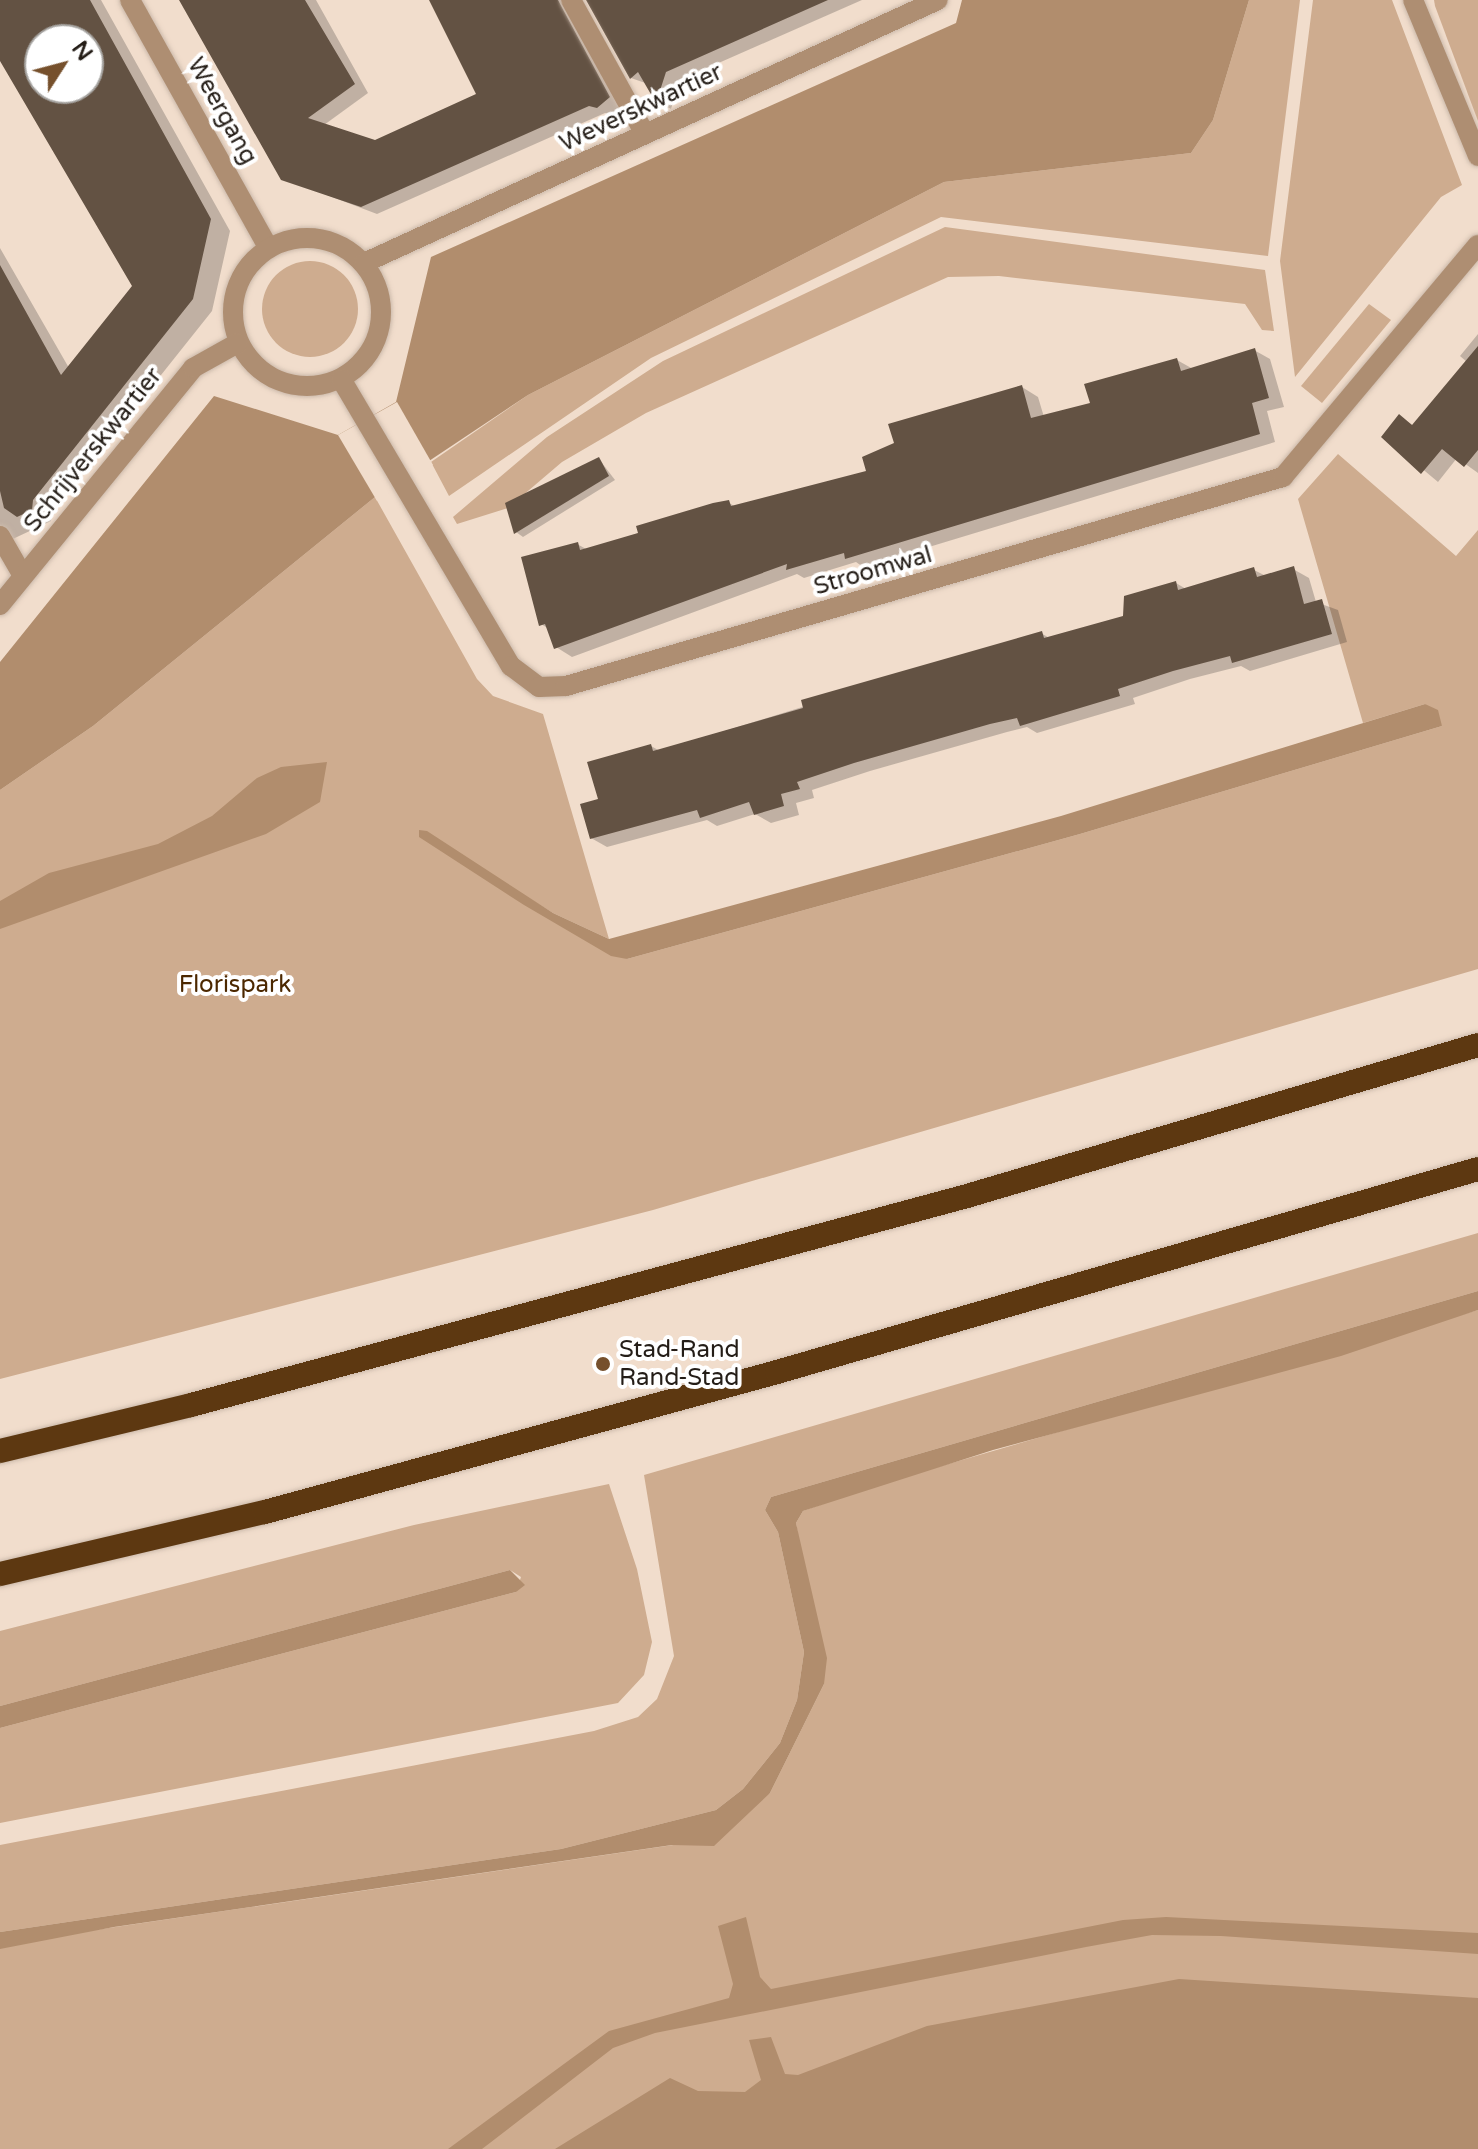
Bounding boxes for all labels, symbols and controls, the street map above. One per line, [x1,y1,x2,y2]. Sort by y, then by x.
north arrow [24,24,104,104]
text: N [66,36,98,66]
street label: Weergang [181,53,263,169]
street label: Weverskwartier [555,58,727,158]
street label: Schrijverskwartier [18,362,168,538]
street label: Stroomwal [811,540,935,602]
park label: Florispark [179,971,291,999]
place label: Stad-Rand Rand-Stad [619,1336,740,1392]
marker: Stad-Rand Rand-Stad [594,1355,612,1373]

